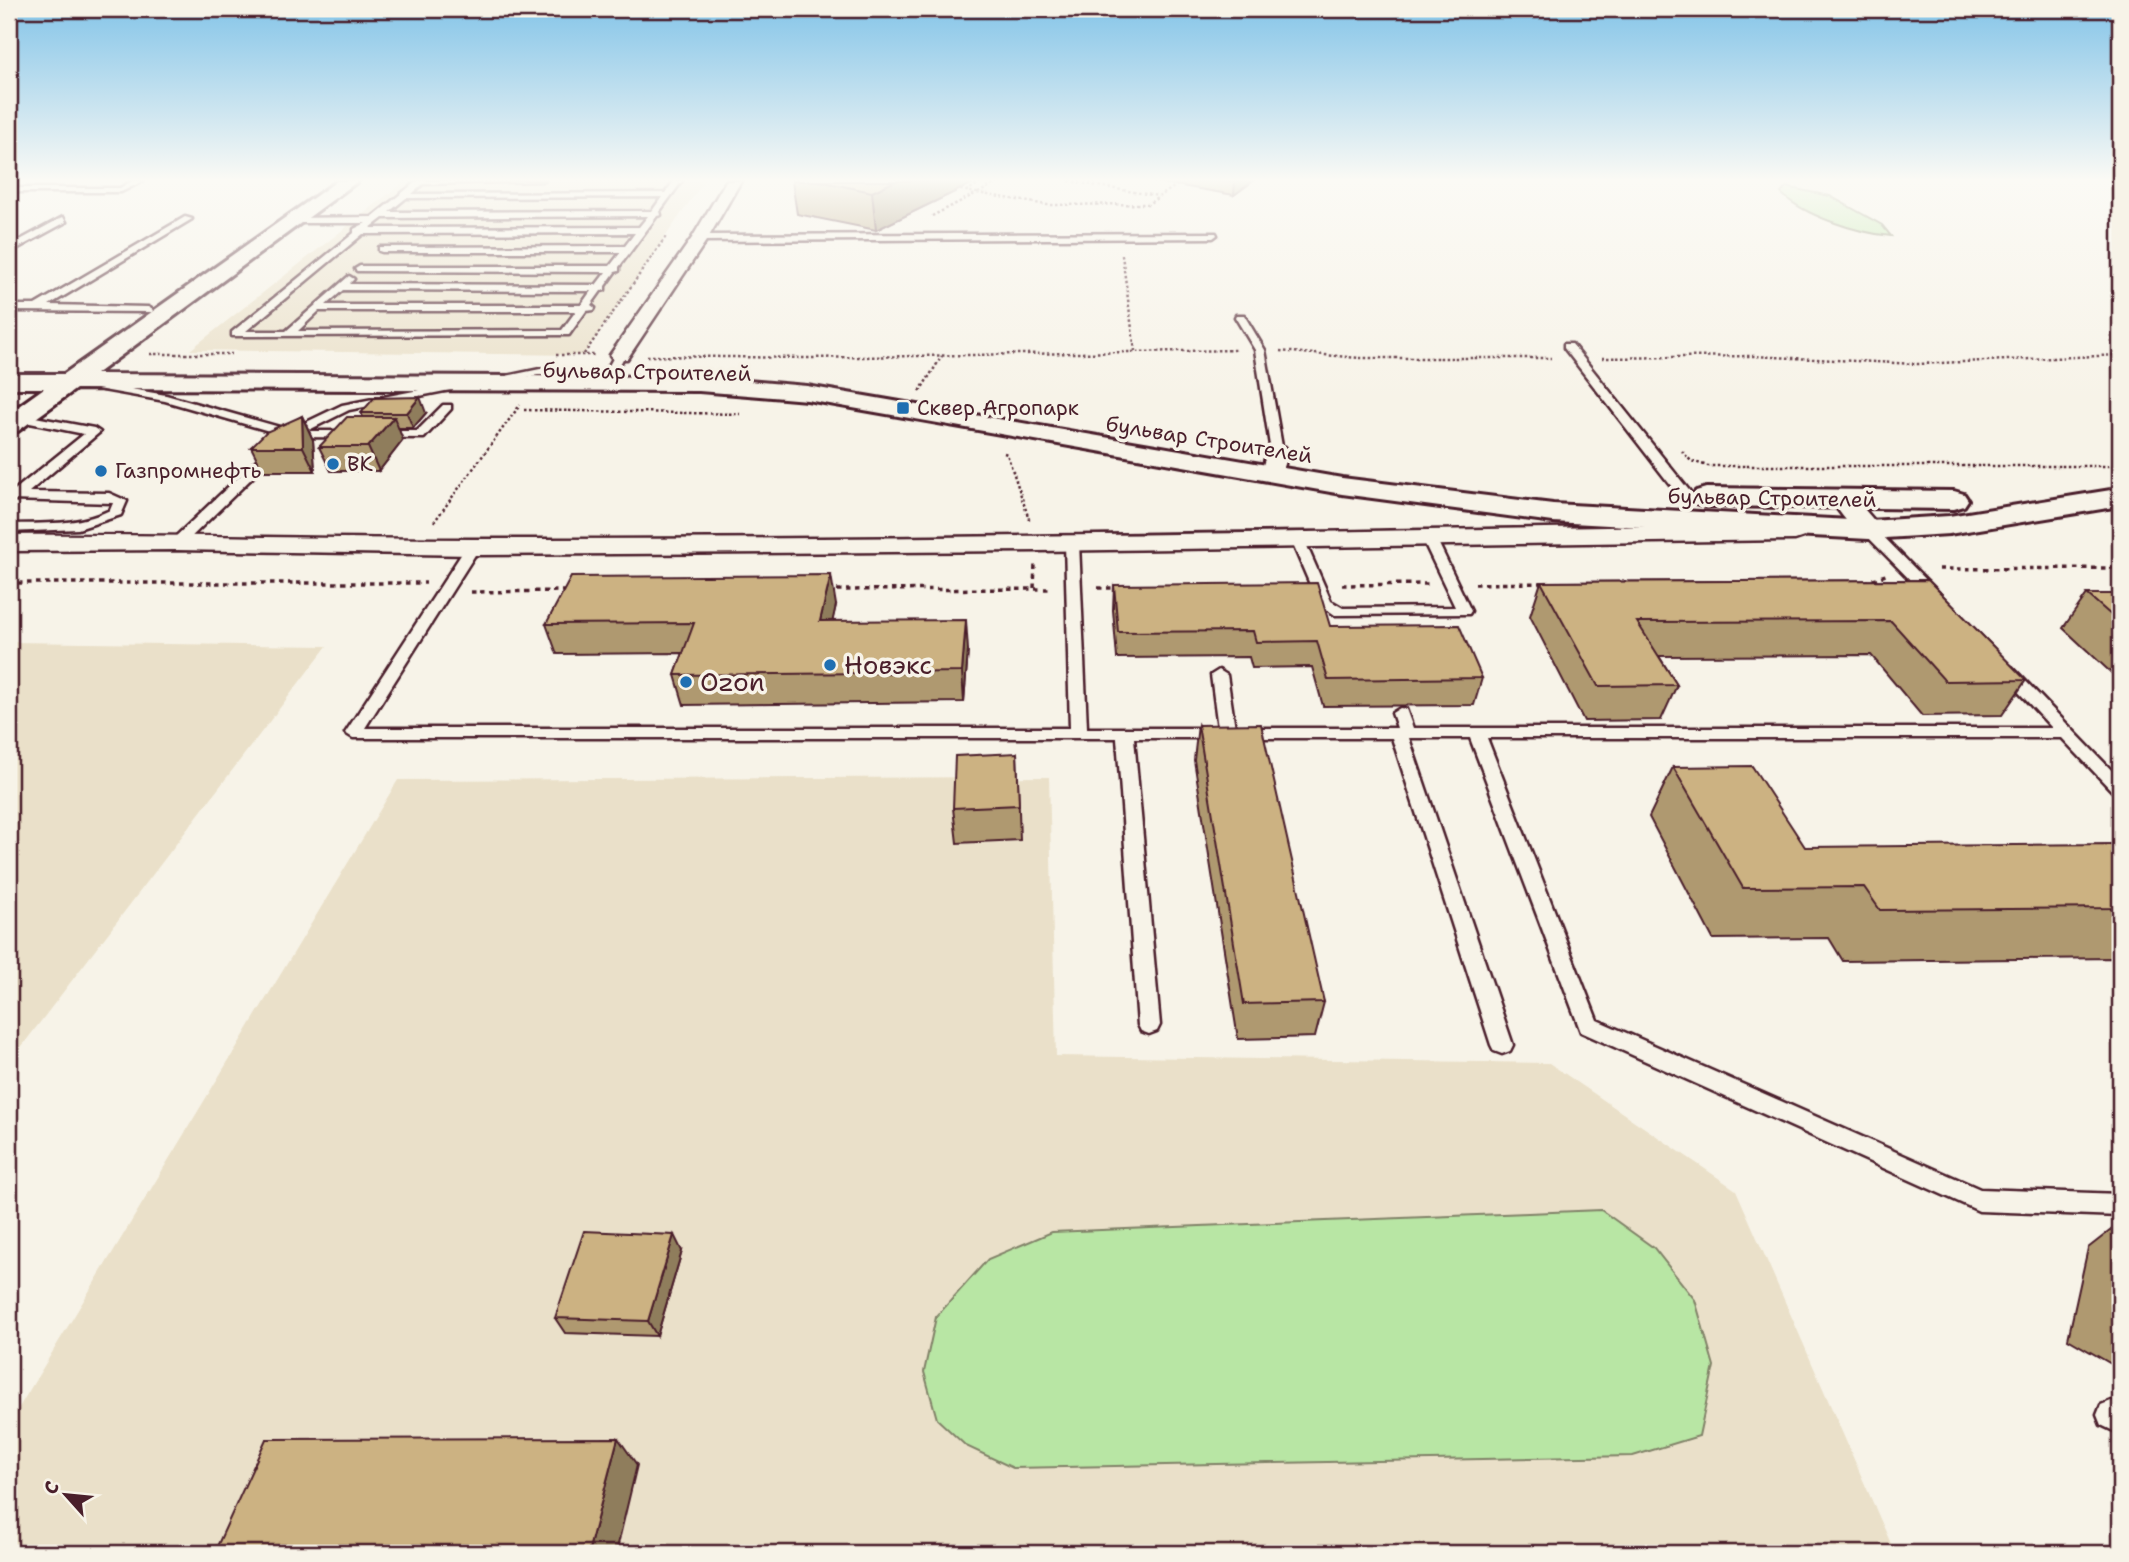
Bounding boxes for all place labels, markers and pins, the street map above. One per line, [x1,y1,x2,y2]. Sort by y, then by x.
place label: Сквер Агропарк [917,394,1079,422]
marker: Сквер Агропарк [895,400,911,416]
place label: ВК [347,450,374,478]
marker: ВК [325,456,341,472]
place label: Газпромнефть [115,457,261,485]
marker: Газпромнефть [93,463,109,479]
place label: Новэкс [844,647,932,682]
marker: Новэкс [822,657,838,673]
place label: Ozon [700,664,765,699]
marker: Ozon [678,674,694,690]

